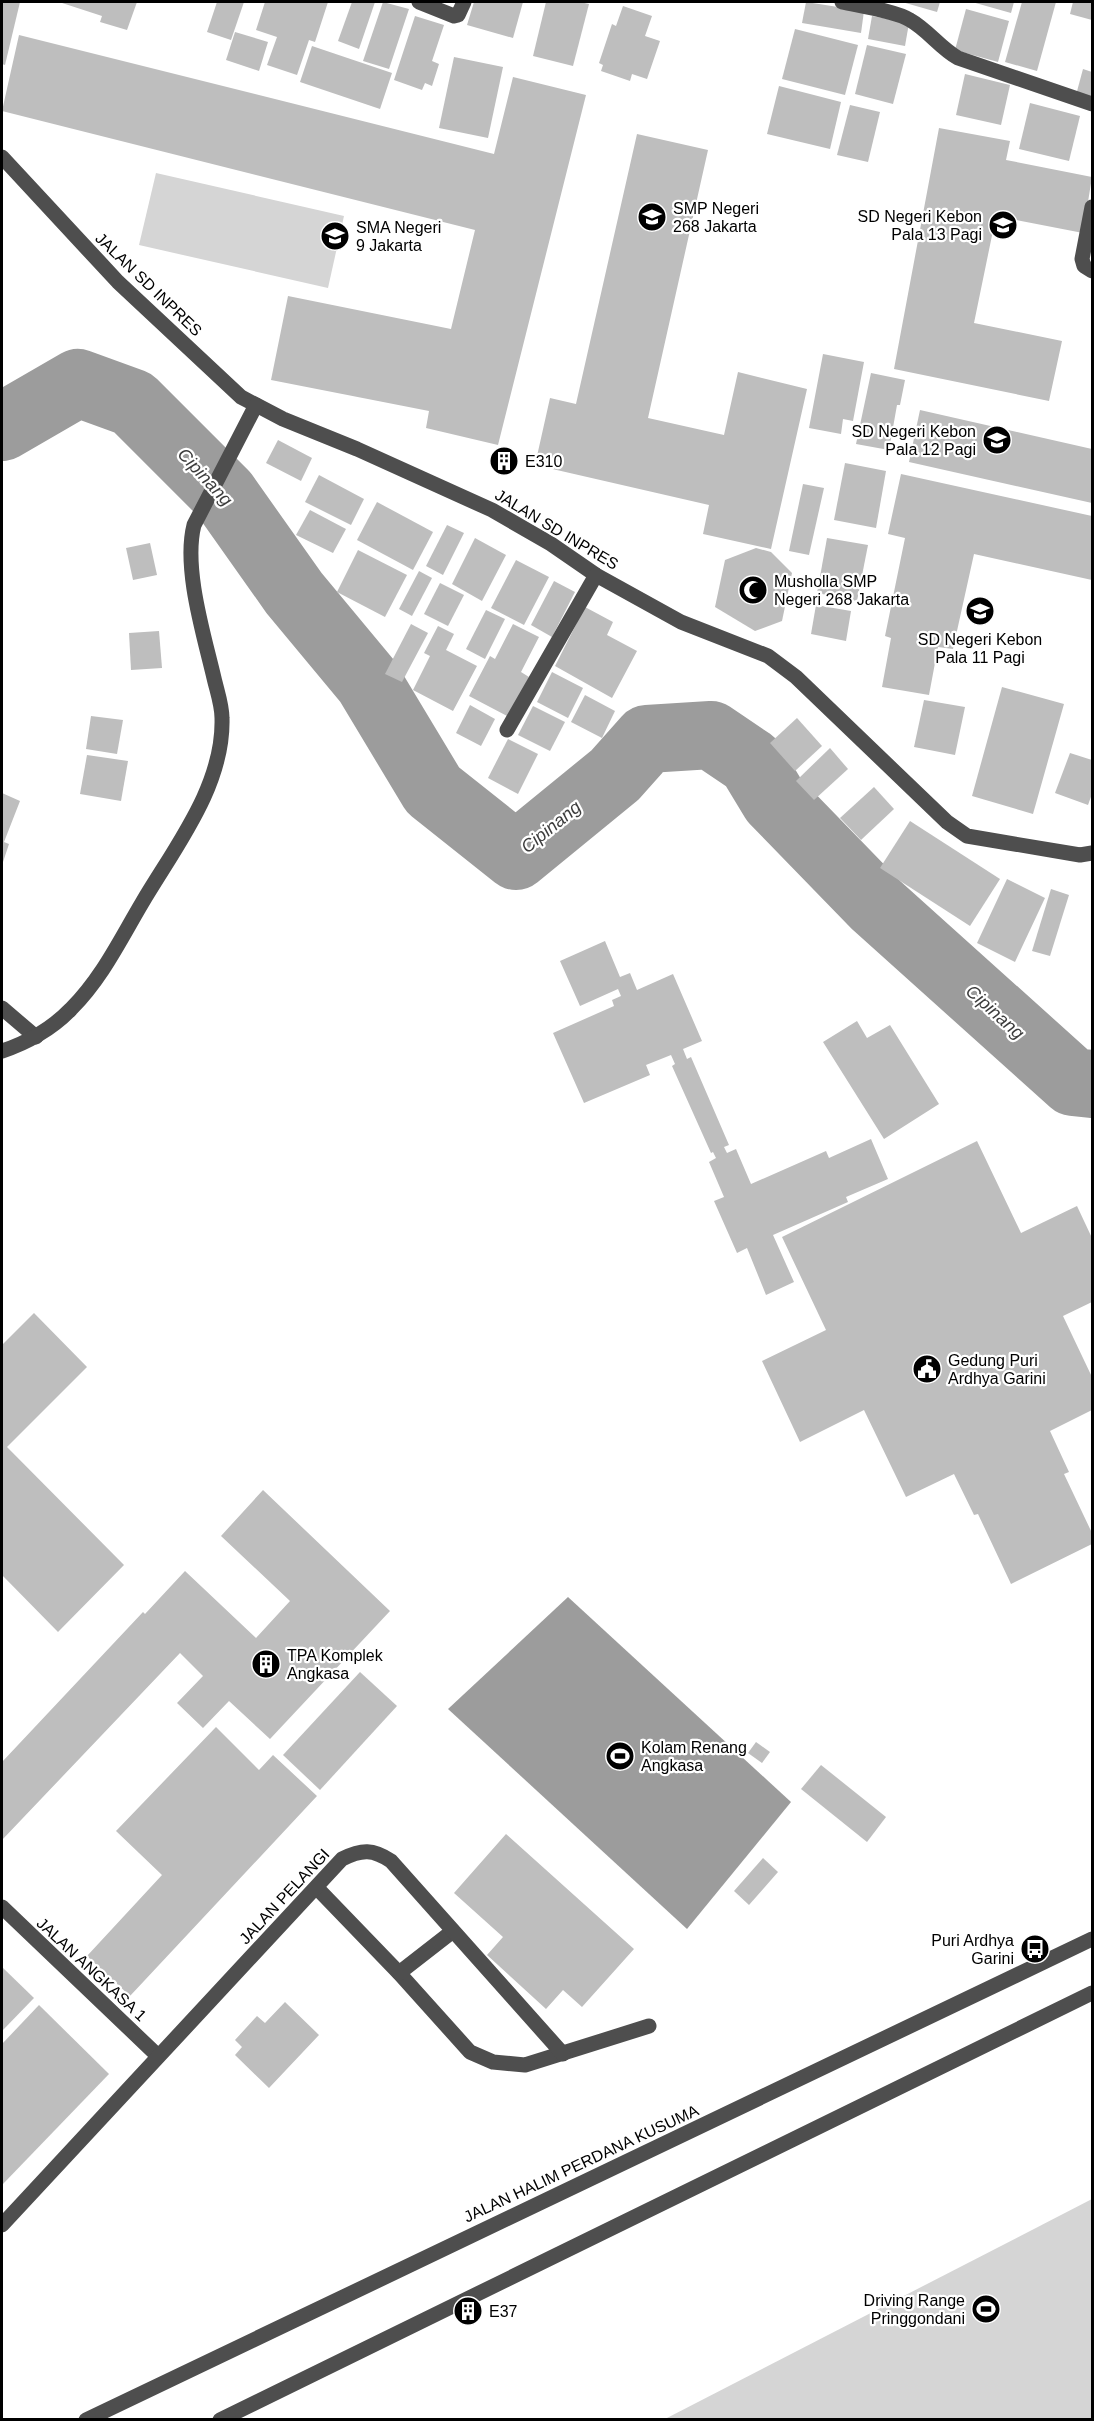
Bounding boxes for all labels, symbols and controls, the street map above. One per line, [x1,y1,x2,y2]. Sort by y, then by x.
place label: SMP Negeri 268 Jakarta [673,200,759,235]
school or university icon: SMP Negeri 268 Jakarta [636,201,668,233]
place label: SD Negeri Kebon Pala 13 Pagi [857,208,982,243]
school or university icon: SD Negeri Kebon Pala 13 Pagi [987,209,1019,241]
place label: SMA Negeri 9 Jakarta [356,219,441,254]
school or university icon: SMA Negeri 9 Jakarta [319,220,351,252]
street label: JALAN SD INPRES [92,229,205,339]
place label: SD Negeri Kebon Pala 12 Pagi [851,423,976,458]
school or university icon: SD Negeri Kebon Pala 12 Pagi [981,424,1013,456]
water label: Cipinang [173,444,237,510]
building icon: E310 [488,445,520,477]
place label: E310 [525,453,562,470]
street label: JALAN SD INPRES [492,486,621,573]
place label: Musholla SMP Negeri 268 Jakarta [774,573,909,608]
mosque icon: Musholla SMP Negeri 268 Jakarta [737,574,769,606]
school or university icon: SD Negeri Kebon Pala 11 Pagi [964,595,996,627]
place label: SD Negeri Kebon Pala 11 Pagi [918,631,1042,666]
water label: Cipinang [517,797,585,857]
water label: Cipinang [962,981,1028,1043]
place label: Gedung Puri Ardhya Garini [948,1352,1046,1387]
public building icon: Gedung Puri Ardhya Garini [911,1353,943,1385]
place label: TPA Komplek Angkasa [287,1647,384,1682]
building icon: TPA Komplek Angkasa [250,1648,282,1680]
place label: Kolam Renang Angkasa [641,1739,747,1774]
sports icon: Kolam Renang Angkasa [604,1740,636,1772]
street label: JALAN PELANGI [236,1845,333,1947]
street label: JALAN ANGKASA 1 [34,1914,150,2024]
place label: Puri Ardhya Garini [931,1932,1014,1967]
bus stop icon: Puri Ardhya Garini [1019,1933,1051,1965]
street label: JALAN HALIM PERDANA KUSUMA [461,2101,702,2225]
place label: Driving Range Pringgondani [864,2292,965,2327]
sports icon: Driving Range Pringgondani [970,2293,1002,2325]
building icon: E37 [452,2295,484,2327]
place label: E37 [489,2303,518,2320]

